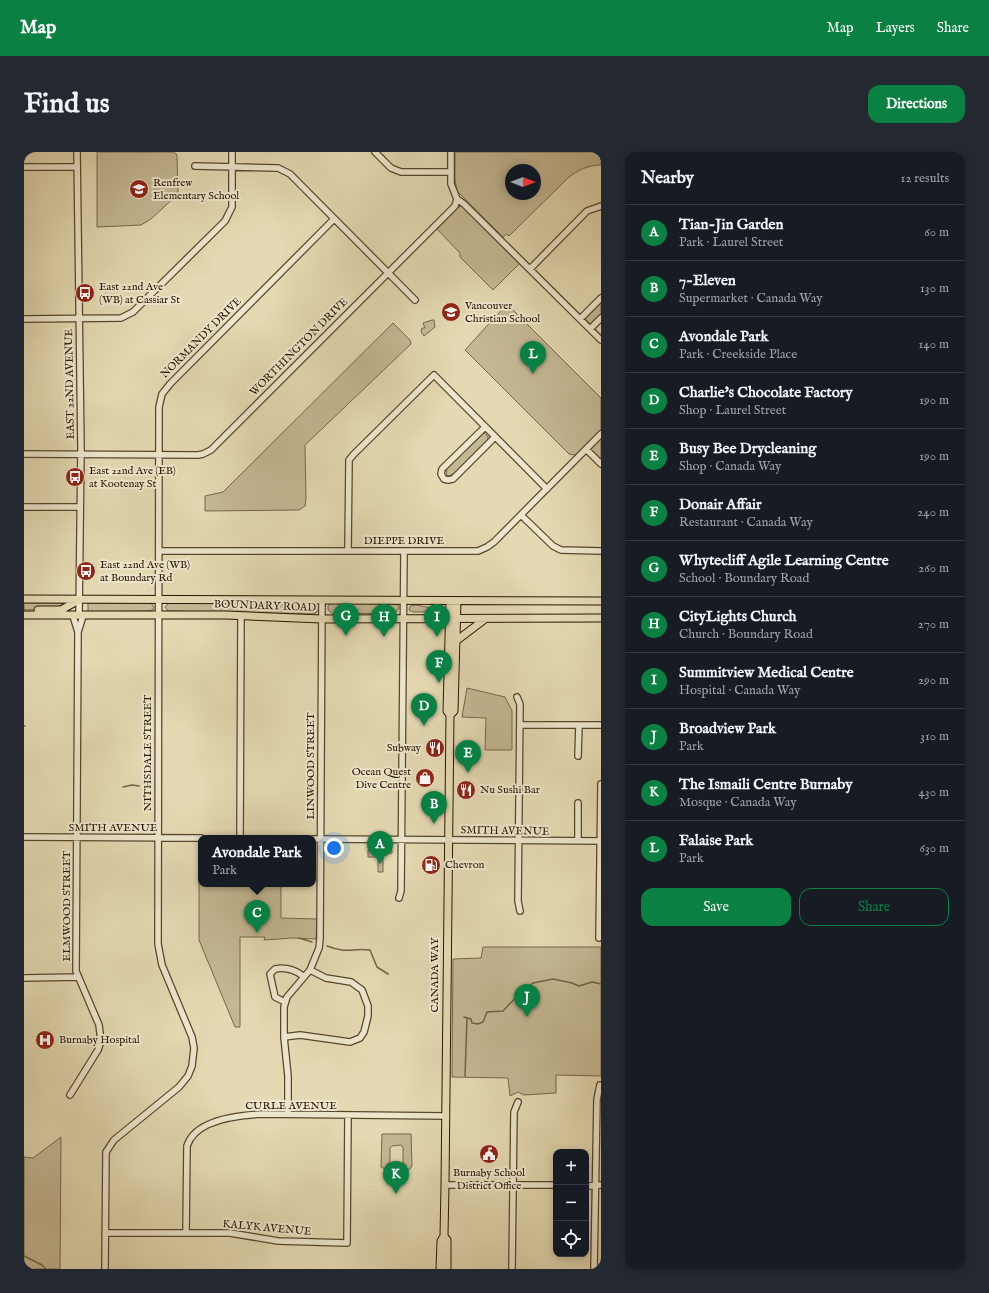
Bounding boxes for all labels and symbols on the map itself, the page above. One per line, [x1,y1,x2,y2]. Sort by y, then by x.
north arrow [505,164,541,200]
place label: Renfrew Elementary School [153,176,239,203]
school or university icon: Renfrew Elementary School [128,178,150,200]
place label: East 22nd Ave (WB) at Cassiar St [99,280,180,307]
bus stop icon: East 22nd Ave (WB) at Cassiar St [74,282,96,304]
street label: NORMANDY DRIVE [158,294,245,381]
street label: WORTHINGTON DRIVE [247,295,351,399]
place label: Vancouver Christian School [464,299,540,326]
school or university icon: Vancouver Christian School [440,301,462,323]
street label: EAST 22ND AVENUE [62,328,78,439]
pin: L [520,341,546,374]
place label: East 22nd Ave (EB) at Kootenay St [89,464,176,491]
bus stop icon: East 22nd Ave (EB) at Kootenay St [64,466,86,488]
street label: DIEPPE DRIVE [364,534,445,548]
place label: East 22nd Ave (WB) at Boundary Rd [100,558,190,585]
bus stop icon: East 22nd Ave (WB) at Boundary Rd [75,560,97,582]
street label: BOUNDARY ROAD [214,597,317,615]
pin: G [333,603,359,636]
pin: H [371,604,397,637]
pin: I [424,604,450,637]
pin: F [426,650,452,683]
pin: D [411,693,437,726]
street label: NITHSDALE STREET [141,695,155,811]
street label: LINWOOD STREET [304,712,318,820]
restaurant icon: Subway [424,737,446,759]
pin: E [455,740,481,773]
place label: Subway [387,741,422,755]
place label: Ocean Quest Dive Centre [352,765,411,792]
shop icon: Ocean Quest Dive Centre [414,767,436,789]
restaurant icon: Nu Sushi Bar [455,779,477,801]
place label: Nu Sushi Bar [480,783,540,797]
pin: B [421,791,447,824]
street label: SMITH AVENUE [69,821,158,835]
street label: SMITH AVENUE [460,823,550,839]
pin: A [367,831,393,864]
your location [324,838,344,858]
street label: ELMWOOD STREET [60,851,74,961]
fuel station icon: Chevron [420,854,442,876]
place label: Chevron [445,858,485,872]
pin: C [244,900,270,933]
street label: CANADA WAY [428,937,442,1013]
pin: J [514,984,540,1017]
hospital icon: Burnaby Hospital [34,1029,56,1051]
place label: Burnaby Hospital [59,1033,140,1047]
street label: CURLE AVENUE [245,1099,337,1113]
public building icon: Burnaby School District Office [478,1143,500,1165]
pin: K [383,1161,409,1194]
place label: Burnaby School District Office [453,1166,525,1193]
street label: KALYK AVENUE [222,1217,312,1239]

